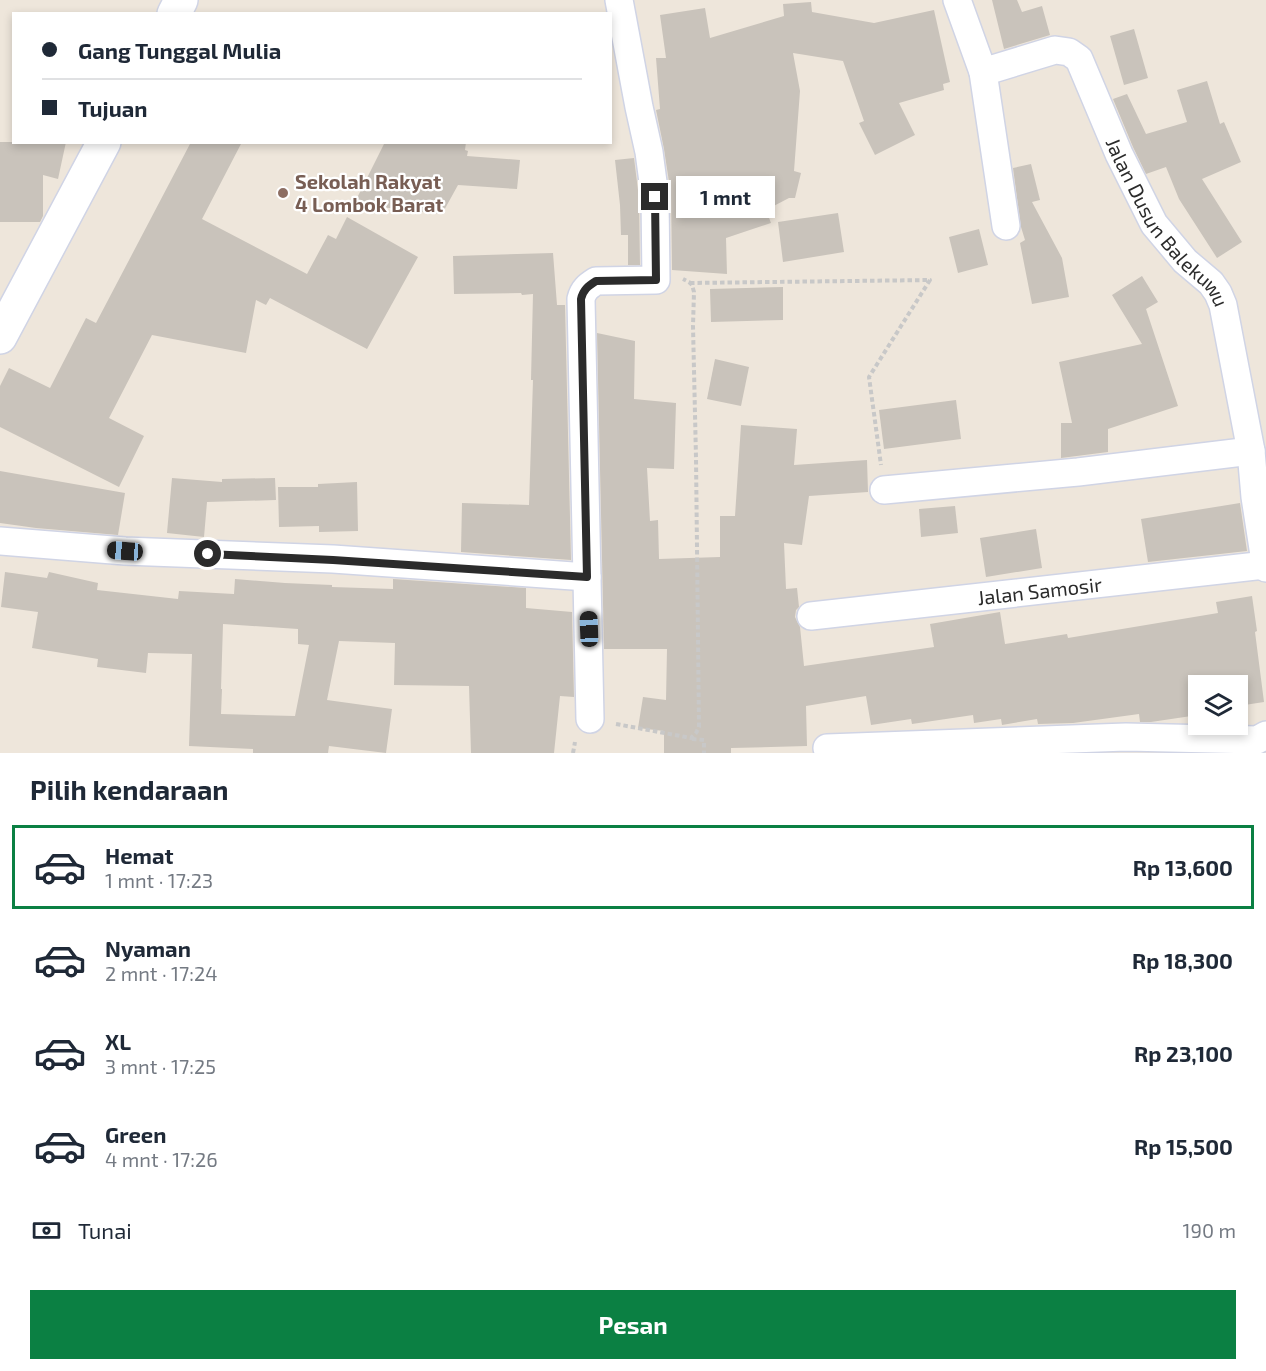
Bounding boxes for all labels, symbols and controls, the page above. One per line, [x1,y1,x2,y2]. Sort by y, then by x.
text: Gang Tunggal Mulia [78,37,281,63]
text: Tujuan [78,95,147,121]
street label: Jalan Dusun Balekuwu [1101,134,1234,310]
place label: Sekolah Rakyat 4 Lombok Barat [295,169,444,216]
callout: 1 mnt [676,176,775,218]
route end [641,183,668,210]
text: 1 mnt [700,185,751,209]
marker: Sekolah Rakyat 4 Lombok Barat [276,186,290,200]
route start [194,540,221,567]
car [106,541,144,561]
street label: Jalan Samosir [976,571,1103,609]
car [579,611,599,647]
map controls [1188,675,1248,735]
button: layers [1188,675,1248,735]
text: Pilih kendaraan [30,773,229,805]
icon: car [33,840,87,894]
text: Hemat [105,842,174,868]
text: Rp 13,600 [1133,854,1233,880]
text: 1 mnt · 17:23 [105,868,213,892]
icon: car [33,933,87,987]
text: Nyaman [105,935,191,961]
text: Rp 18,300 [1132,947,1233,973]
text: 2 mnt · 17:24 [105,961,218,985]
icon: car [33,1026,87,1080]
text: XL [105,1028,131,1054]
text: Rp 23,100 [1134,1040,1233,1066]
text: 3 mnt · 17:25 [105,1054,216,1078]
icon: car [33,1119,87,1173]
text: Green [105,1121,167,1147]
text: Rp 15,500 [1134,1133,1233,1159]
text: 4 mnt · 17:26 [105,1147,218,1171]
icon: cash [30,1214,63,1247]
text: Tunai [78,1217,132,1243]
text: 190 m [1183,1218,1236,1242]
button: Pesan [30,1290,1236,1359]

